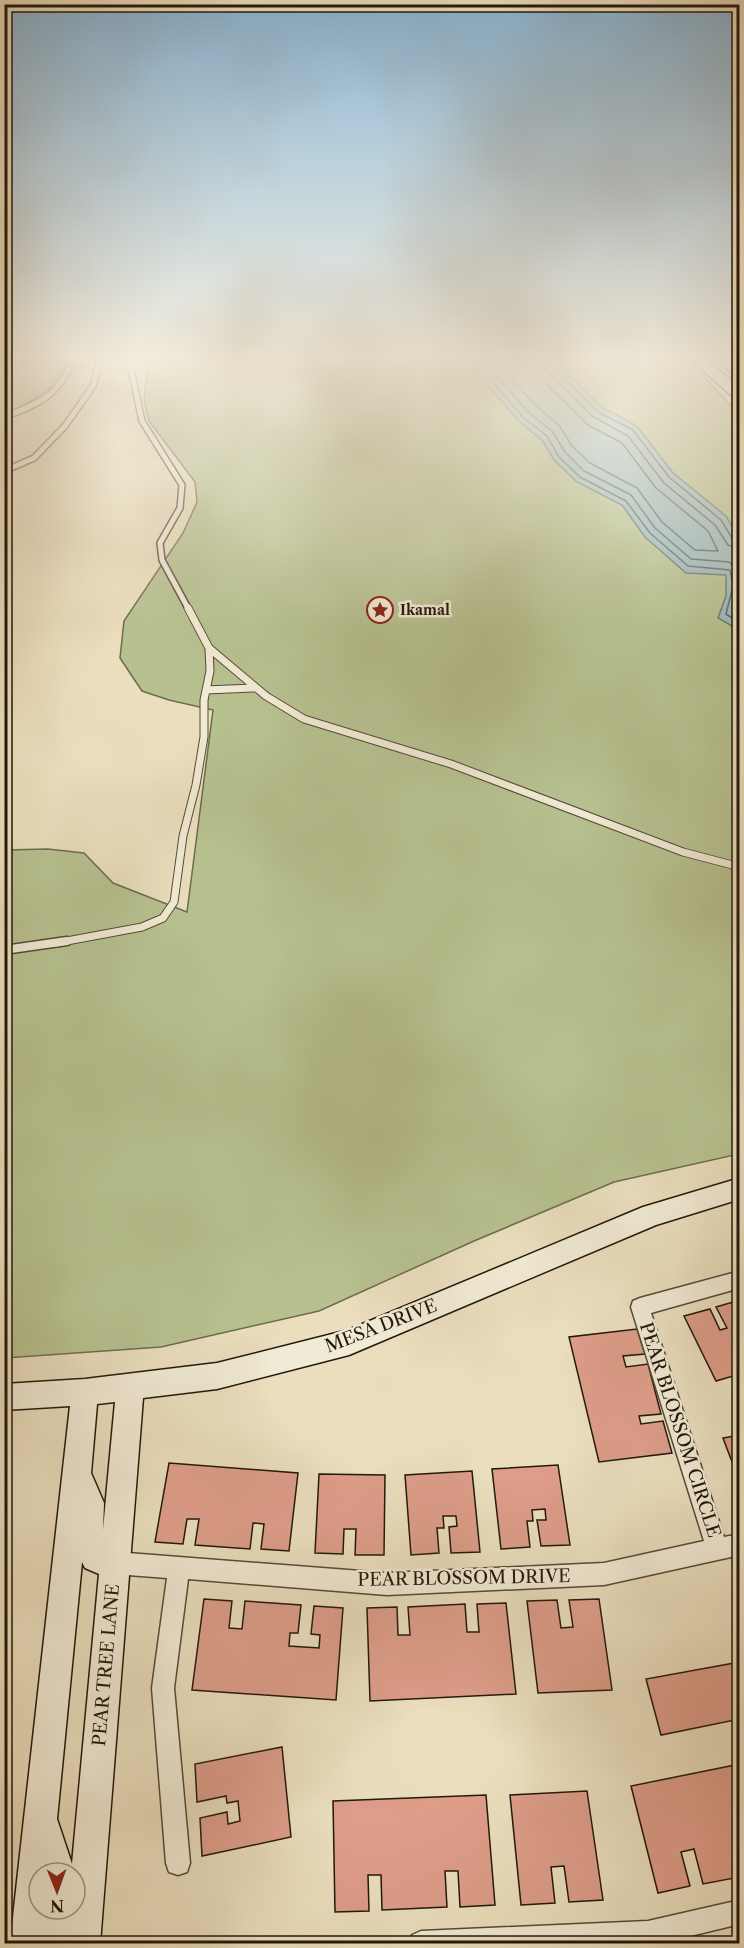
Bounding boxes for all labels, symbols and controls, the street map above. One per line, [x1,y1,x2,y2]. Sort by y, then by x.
place icon: Ikamal [365,595,395,625]
place label: Ikamal [400,601,450,619]
street label: MESA DRIVE [322,1295,440,1357]
street label: PEAR BLOSSOM CIRCLE [635,1320,725,1540]
street label: PEAR BLOSSOM DRIVE [357,1565,571,1591]
street label: PEAR TREE LANE [88,1583,124,1747]
north arrow [27,1861,87,1921]
text: N [50,1896,64,1916]

